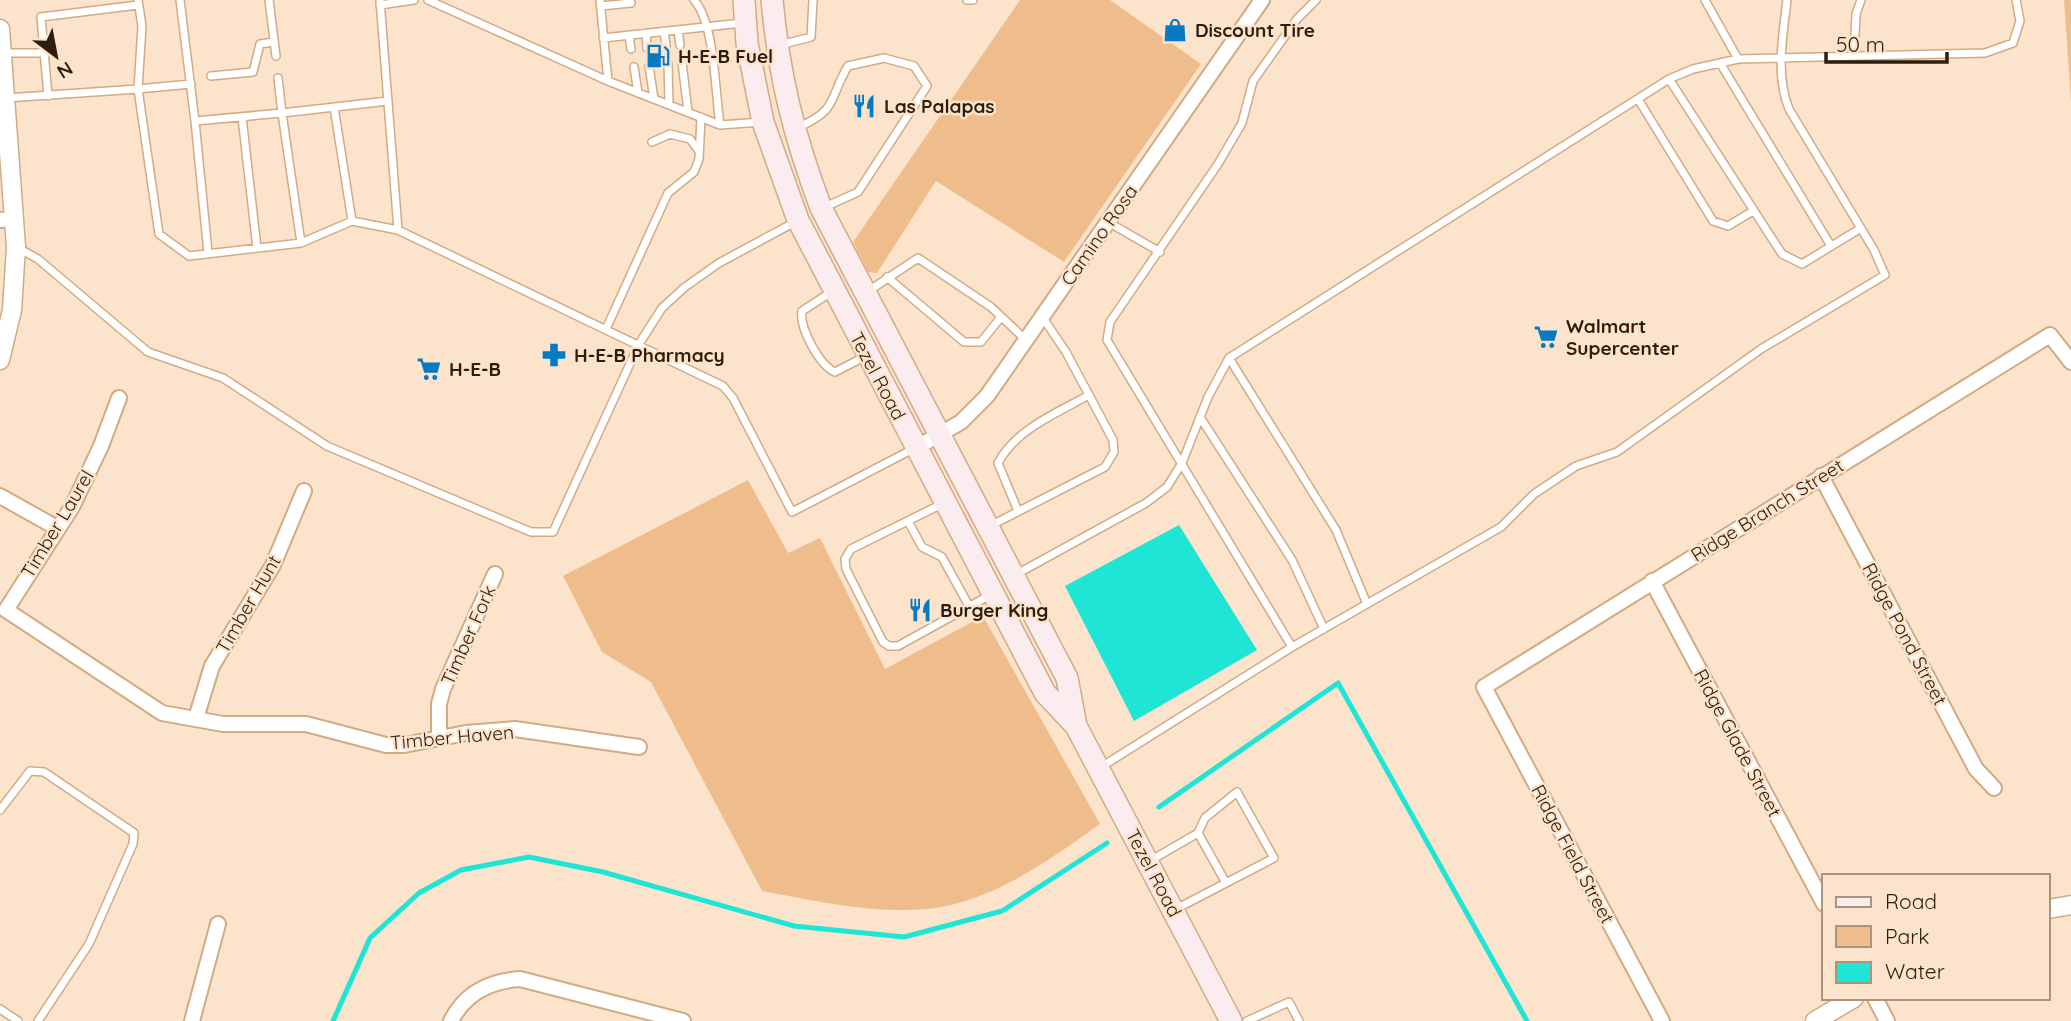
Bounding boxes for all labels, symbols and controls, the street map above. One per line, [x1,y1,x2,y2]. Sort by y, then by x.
shop icon: Discount Tire [1161,16,1189,44]
place label: Discount Tire [1195,18,1315,42]
north arrow [21,21,91,91]
scale bar [1826,21,1947,65]
text: 50 m [1836,31,1885,57]
fuel station icon: H-E-B Fuel [644,42,672,70]
place label: H-E-B Fuel [678,44,773,68]
text: N [53,57,77,84]
restaurant icon: Las Palapas [850,92,878,120]
place label: Las Palapas [884,94,994,118]
street label: Camino Rosa [1055,180,1143,290]
place label: Walmart Supercenter [1566,314,1679,360]
supermarket icon: Walmart Supercenter [1532,323,1560,351]
street label: Tezel Road [845,328,911,424]
pharmacy icon: H-E-B Pharmacy [540,341,568,369]
place label: H-E-B Pharmacy [574,343,725,367]
supermarket icon: H-E-B [415,355,443,383]
place label: H-E-B [449,357,501,381]
street label: Ridge Branch Street [1686,453,1848,567]
street label: Timber Laurel [15,466,99,582]
street label: Timber Hunt [210,551,286,657]
street label: Ridge Pond Street [1857,559,1953,709]
street label: Timber Fork [435,581,501,689]
restaurant icon: Burger King [906,596,934,624]
place label: Burger King [940,598,1048,622]
street label: Ridge Glade Street [1689,665,1787,821]
street label: Timber Haven [389,720,515,754]
street label: Ridge Field Street [1526,780,1620,928]
street label: Tezel Road [1121,825,1187,921]
legend [1822,874,2050,1000]
text: Road [1885,888,1937,914]
text: Park [1885,923,1929,949]
text: Water [1885,958,1945,984]

